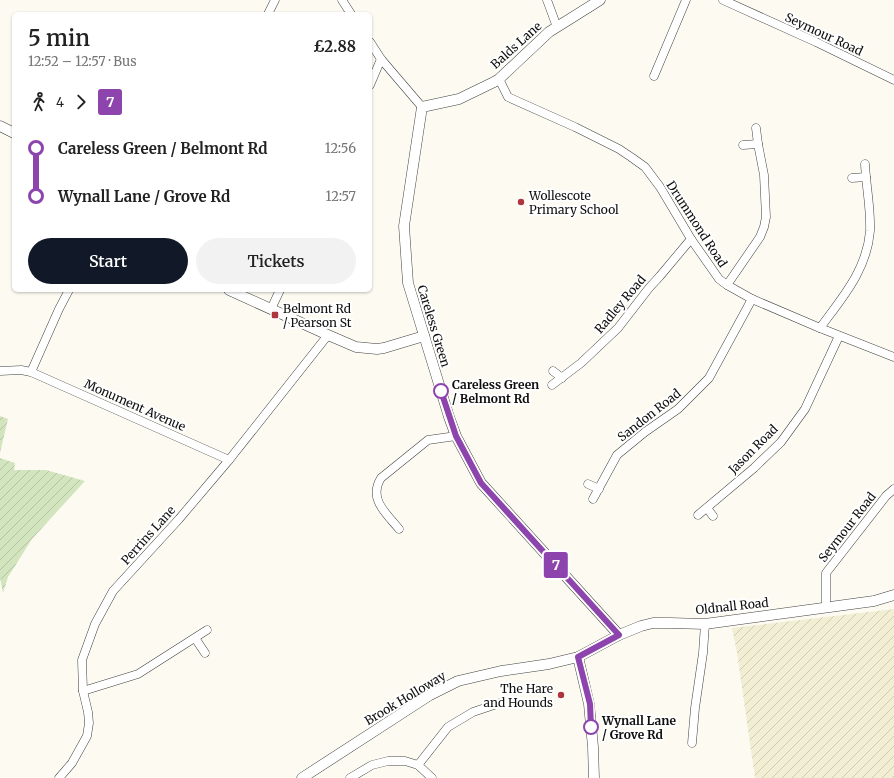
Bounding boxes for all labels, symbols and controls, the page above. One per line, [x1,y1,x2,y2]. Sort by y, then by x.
street label: Seymour Road [783,9,865,59]
street label: Balds Lane [488,18,544,72]
text: 5 min [28,24,90,52]
text: £2.88 [313,37,356,56]
text: 12:52 – 12:57 · Bus [28,53,137,70]
icon: walk [28,91,50,113]
icon: forward [70,91,92,113]
text: 7 [106,93,114,111]
text: 4 [56,94,64,111]
text: Careless Green / Belmont Rd [58,139,268,158]
text: 12:56 [325,140,356,157]
street label: Drummond Road [664,178,730,270]
text: Wynall Lane / Grove Rd [58,187,230,206]
text: 12:57 [326,188,356,205]
place label: Wollescote Primary School [528,188,619,217]
marker: Wollescote Primary School [516,197,526,207]
button: Start [28,238,188,284]
button: Tickets [196,238,356,284]
street label: Radley Road [591,272,649,336]
street label: Careless Green [414,283,454,369]
place label: Belmont Rd / Pearson St [283,301,352,330]
marker: Belmont Rd / Pearson St [270,310,280,320]
street label: Monument Avenue [82,376,188,434]
place label: Careless Green / Belmont Rd [452,377,539,406]
marker: Careless Green / Belmont Rd [433,383,449,399]
street label: Sandon Road [614,386,684,444]
street label: Jason Road [725,421,781,477]
street label: Seymour Road [815,489,879,565]
street label: Perrins Lane [118,503,178,567]
line badge: 7 [543,552,569,578]
text: 7 [552,556,560,574]
street label: Oldnall Road [695,595,769,617]
street label: Brook Holloway [362,668,448,728]
place label: The Hare and Hounds [484,681,553,710]
marker: The Hare and Hounds [556,690,566,700]
place label: Wynall Lane / Grove Rd [601,713,676,742]
marker: Wynall Lane / Grove Rd [583,719,599,735]

